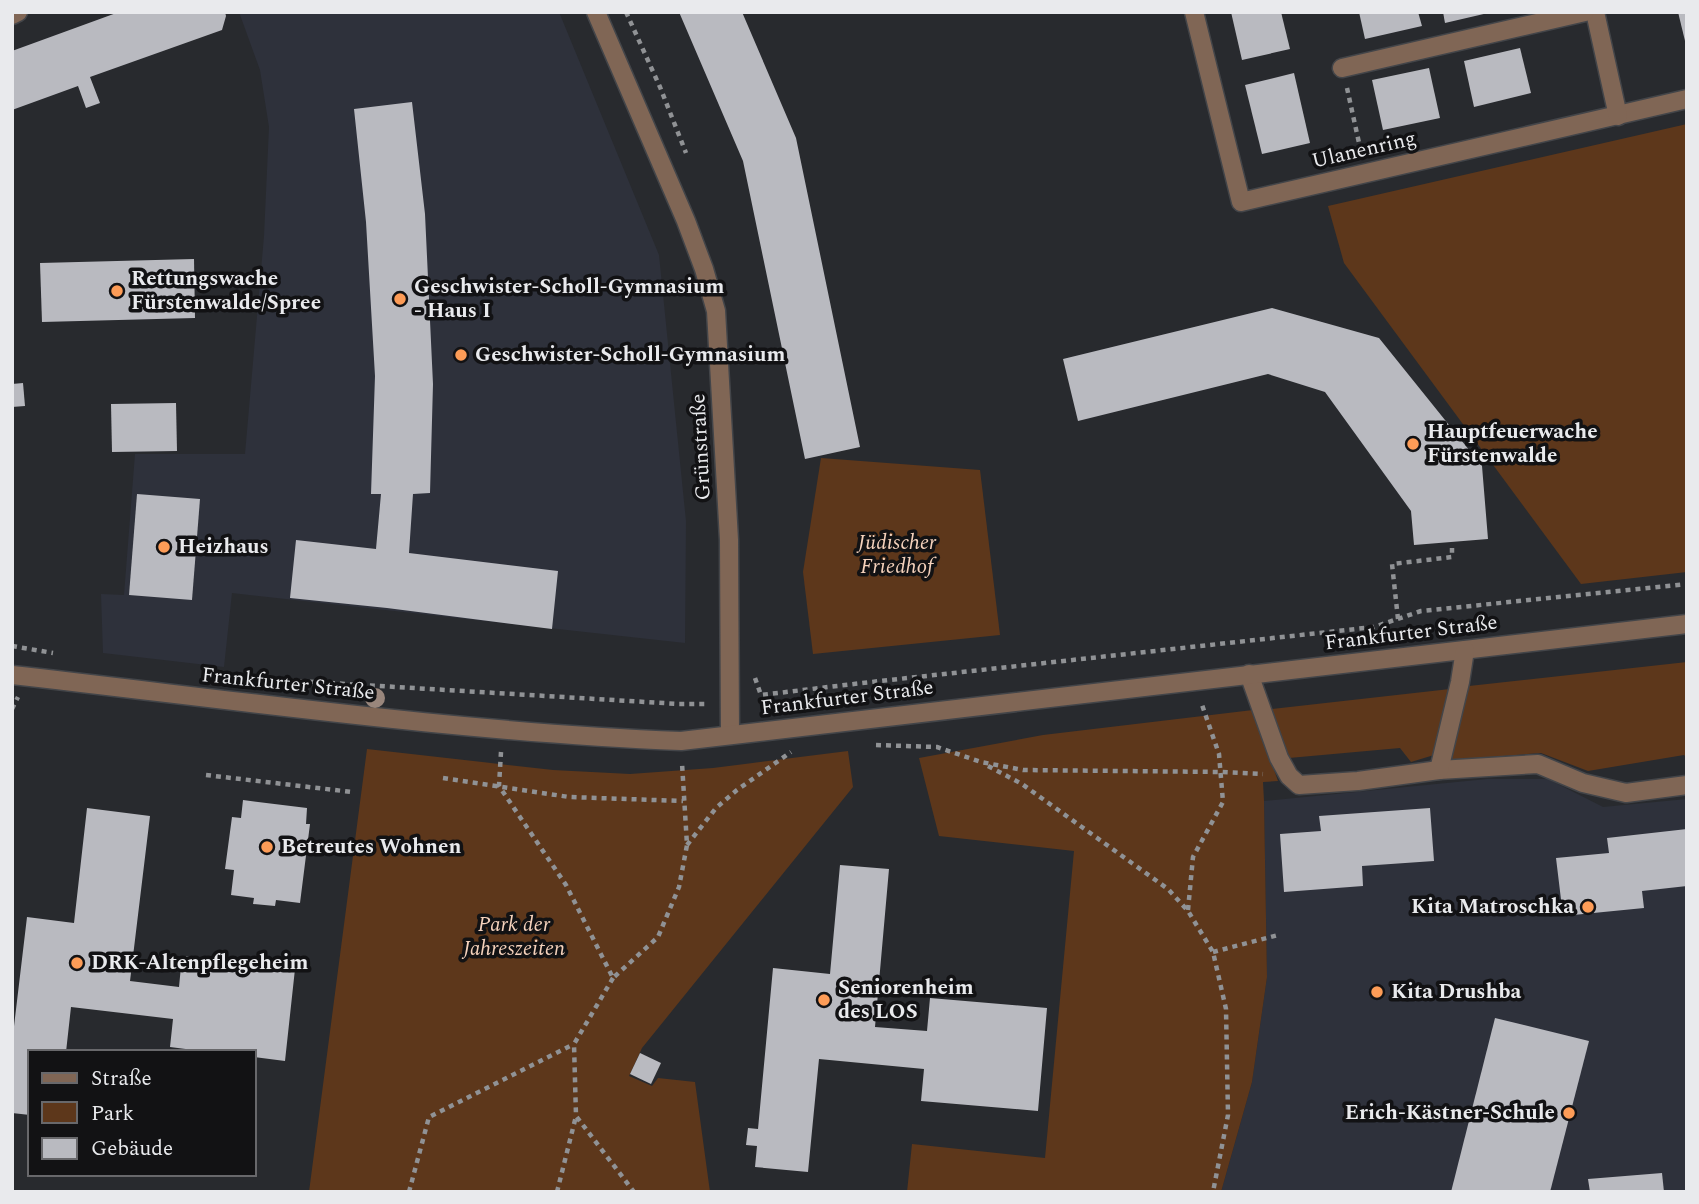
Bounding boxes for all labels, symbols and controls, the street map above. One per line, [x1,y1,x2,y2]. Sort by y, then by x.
street label: Ulanenring [1309,122,1419,178]
place label: Rettungswache Fürstenwalde/Spree [131,263,321,319]
place label: Geschwister-Scholl-Gymnasium - Haus I [414,271,724,327]
marker: Rettungswache Fürstenwalde/Spree [109,283,125,299]
marker: Geschwister-Scholl-Gymnasium - Haus I [392,291,408,307]
place label: Geschwister-Scholl-Gymnasium [475,339,785,371]
marker: Geschwister-Scholl-Gymnasium [453,347,469,363]
street label: Grünstraße [682,393,720,501]
place label: Hauptfeuerwache Fürstenwalde [1427,416,1598,472]
marker: Hauptfeuerwache Fürstenwalde [1405,436,1421,452]
park label: Jüdischer Friedhof [856,527,937,583]
place label: Heizhaus [178,531,269,563]
marker: Heizhaus [156,539,172,555]
street label: Frankfurter Straße [1323,607,1499,659]
street label: Frankfurter Straße [200,659,376,709]
street label: Frankfurter Straße [759,672,935,724]
place label: Betreutes Wohnen [281,831,461,863]
marker: Betreutes Wohnen [259,839,275,855]
place label: Kita Matroschka [1411,891,1574,923]
marker: Kita Matroschka [1580,899,1596,915]
park label: Park der Jahreszeiten [461,909,565,965]
place label: DRK-Altenpflegeheim [91,947,308,979]
marker: DRK-Altenpflegeheim [69,955,85,971]
place label: Seniorenheim des LOS [838,972,974,1028]
place label: Kita Drushba [1391,976,1522,1008]
marker: Kita Drushba [1369,984,1385,1000]
marker: Seniorenheim des LOS [816,992,832,1008]
legend [28,1050,256,1176]
text: Straße [91,1063,152,1095]
place label: Erich-Kästner-Schule [1345,1097,1555,1129]
text: Park [91,1098,135,1130]
marker: Erich-Kästner-Schule [1561,1105,1577,1121]
text: Gebäude [91,1133,173,1165]

